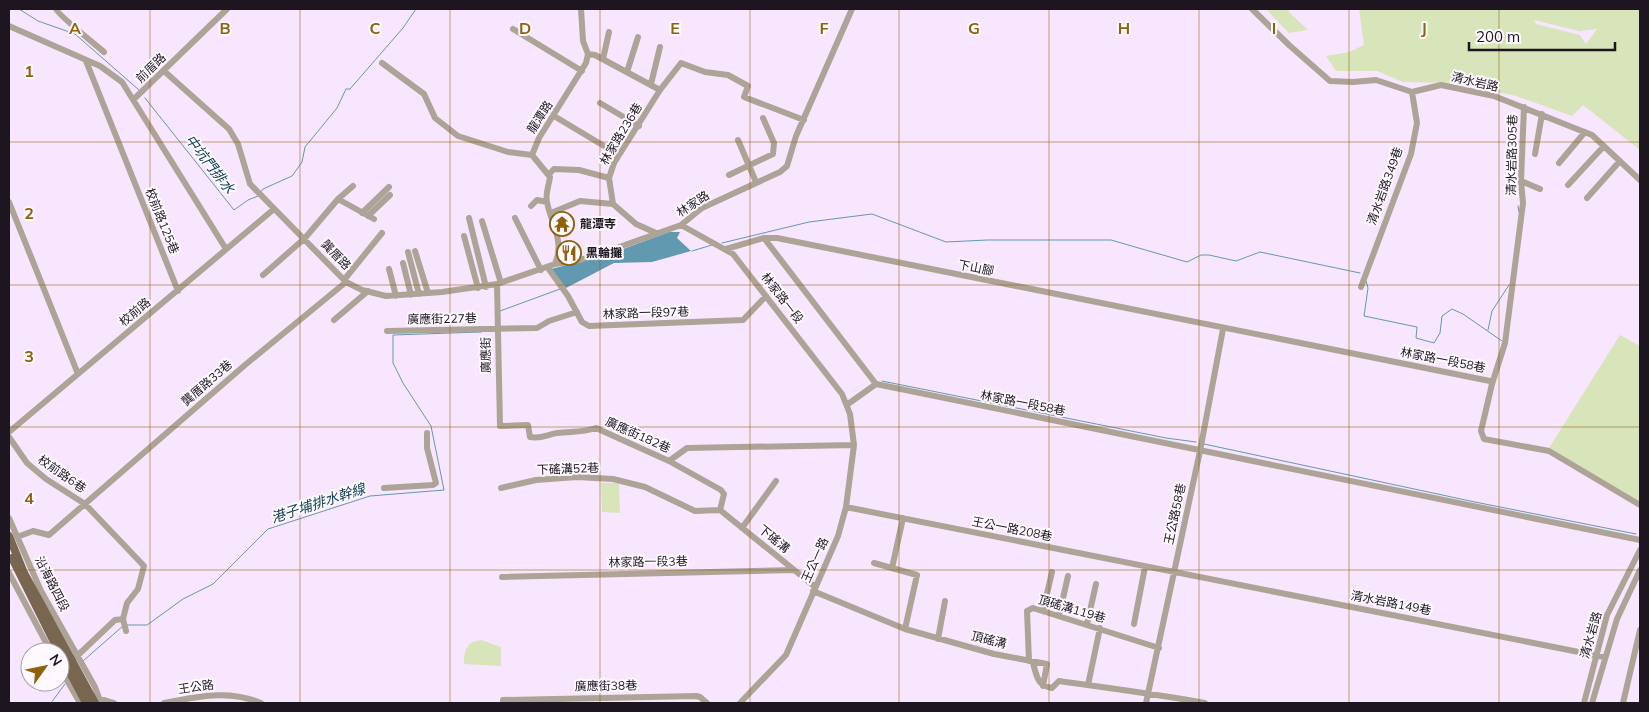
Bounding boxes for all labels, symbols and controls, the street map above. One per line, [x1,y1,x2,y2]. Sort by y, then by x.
text: A [69,18,81,38]
text: B [219,18,231,38]
text: C [370,18,381,38]
text: D [519,18,531,38]
text: E [670,18,680,38]
text: F [819,18,829,38]
text: G [968,18,980,38]
text: H [1118,18,1130,38]
text: I [1272,18,1276,38]
text: J [1421,18,1427,38]
scale bar [1469,20,1615,52]
text: 200 m [1476,27,1520,46]
street label: 前厝路 [132,50,169,86]
text: 1 [24,61,34,81]
street label: 清水岩路 [1450,69,1500,94]
street label: 龍潭路 [523,98,556,136]
street label: 林家路236巷 [596,100,645,167]
street label: 清水岩路305巷 [1503,114,1520,196]
water label: 中坑門排水 [181,131,239,198]
street label: 清水岩路349巷 [1364,145,1406,227]
street label: 校前路125巷 [142,186,182,256]
street label: 林家路 [674,187,712,220]
text: 2 [24,203,34,223]
temple icon: 龍潭寺 [549,211,575,237]
place label: 龍潭寺 [580,216,616,231]
street label: 龔厝路 [318,236,354,273]
restaurant icon: 黑輪攤 [556,240,582,266]
place label: 黑輪攤 [586,245,622,260]
street label: 下山腳 [957,257,995,278]
street label: 林家路一段 [758,269,807,326]
street label: 校前路 [116,294,153,329]
street label: 林家路一段97巷 [603,303,689,322]
street label: 廣應街227巷 [407,310,477,327]
street label: 廣應街 [478,337,493,373]
street label: 林家路一段58巷 [1399,344,1487,375]
text: 3 [24,346,34,366]
street label: 龔厝路33巷 [178,356,235,409]
street label: 林家路一段58巷 [979,387,1067,418]
street label: 廣應街182巷 [603,414,673,456]
street label: 校前路6巷 [35,452,89,496]
street label: 下磘溝52巷 [537,460,599,477]
water label: 港子埔排水幹線 [269,479,369,527]
street label: 王公路58巷 [1161,482,1188,546]
text: 4 [24,488,34,508]
street label: 王公一路208巷 [971,513,1054,544]
street label: 下磘溝 [756,521,793,556]
street label: 王公一路 [798,535,831,585]
street label: 林家路一段3巷 [608,553,688,570]
street label: 沿海路四段 [32,554,73,614]
street label: 清水岩路149巷 [1350,587,1433,618]
street label: 頂磘溝119巷 [1037,592,1108,625]
street label: 清水岩路 [1577,610,1604,660]
street label: 頂磘溝 [970,628,1008,651]
north arrow [20,642,70,692]
text: N [45,651,66,669]
street label: 王公路 [177,677,215,696]
street label: 廣應街38巷 [575,677,637,694]

